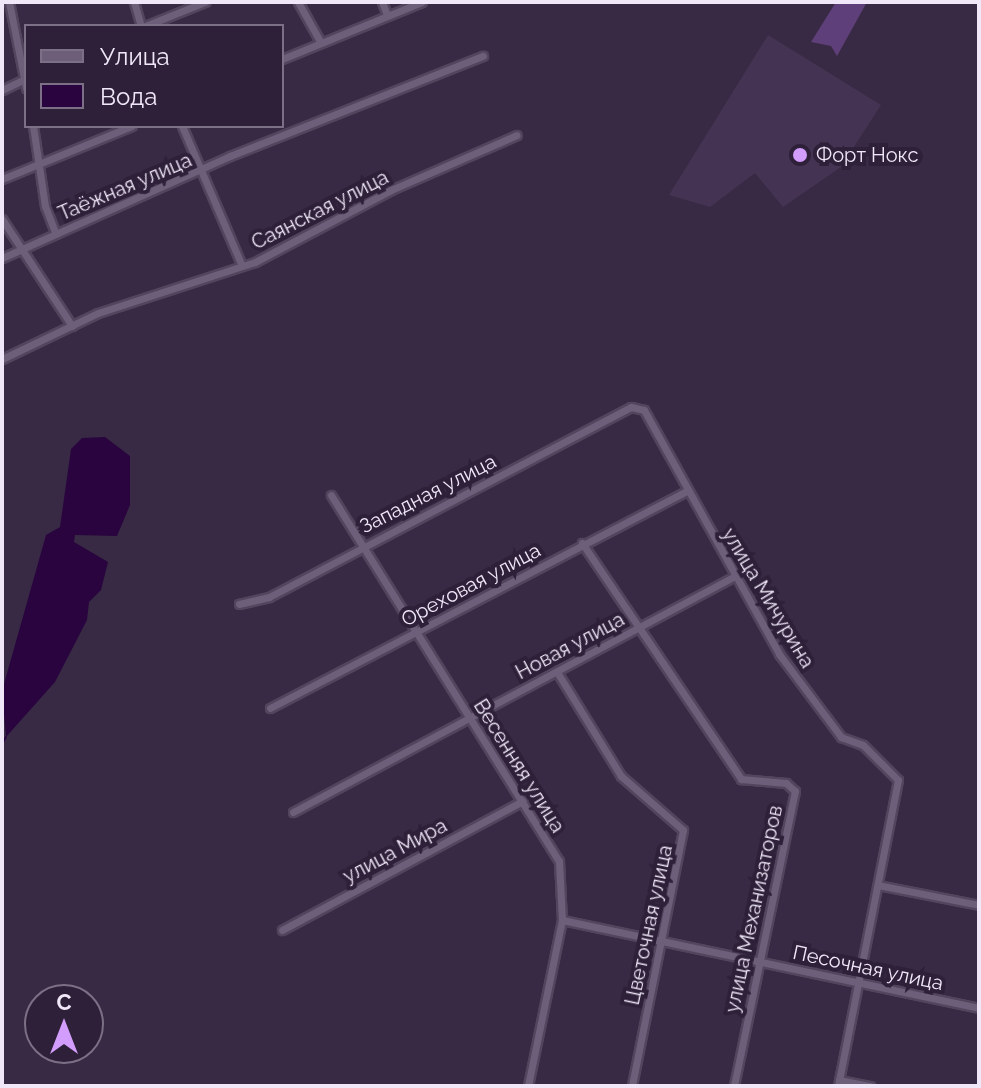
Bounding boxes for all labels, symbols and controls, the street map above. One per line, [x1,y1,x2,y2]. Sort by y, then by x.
legend [24,24,284,128]
text: Улица [100,42,170,71]
text: Вода [100,82,157,111]
place label: Форт Нокс [816,143,918,167]
marker: Форт Нокс [791,146,809,164]
street label: Таёжная улица [54,148,196,226]
street label: Саянская улица [247,165,393,255]
street label: Западная улица [356,449,500,539]
street label: улица Мичурина [717,524,819,672]
street label: Ореховая улица [397,538,545,632]
street label: Новая улица [511,607,629,685]
street label: Весенняя улица [468,695,570,837]
street label: улица Механизаторов [720,803,788,1015]
street label: улица Мира [339,814,451,888]
street label: Цветочная улица [620,843,678,1007]
street label: Песочная улица [790,940,946,996]
north arrow [24,984,104,1064]
text: С [56,989,72,1015]

